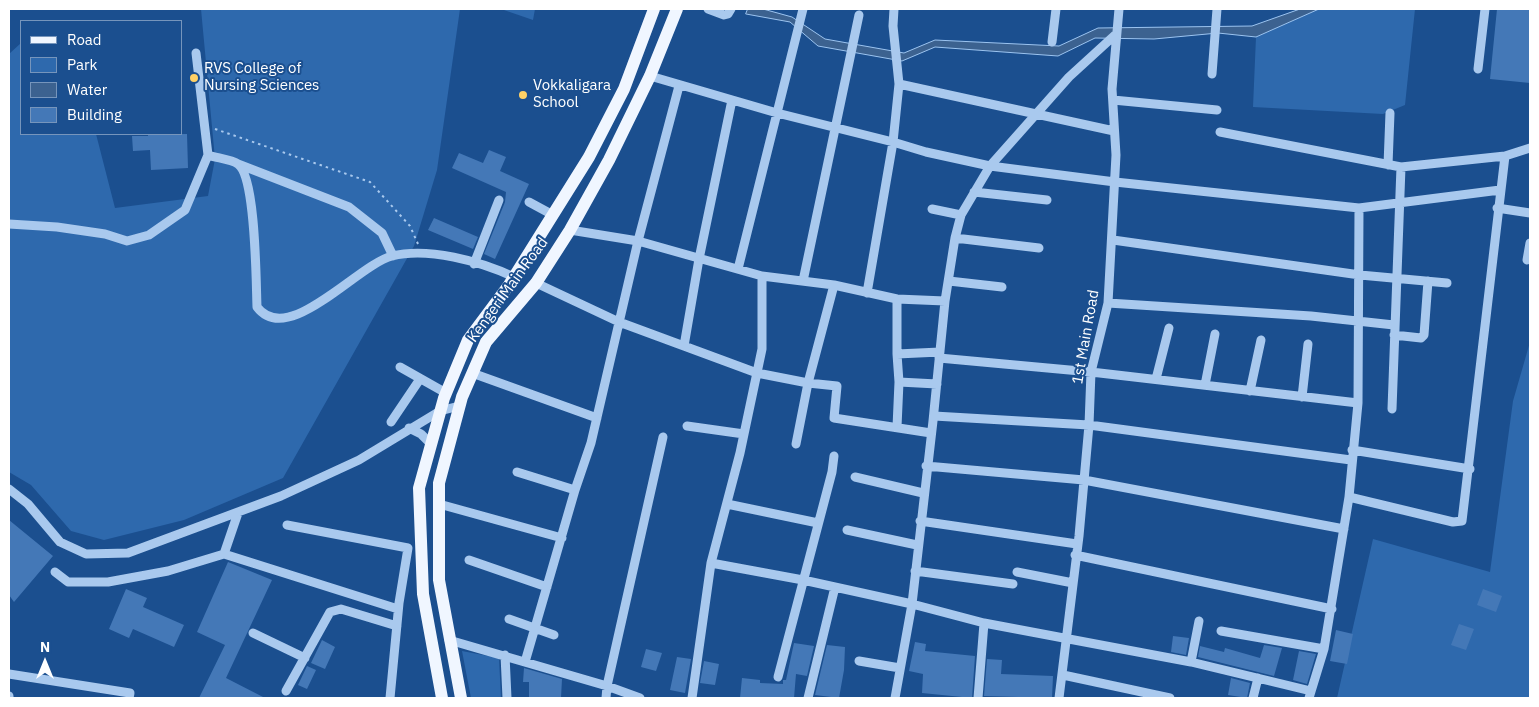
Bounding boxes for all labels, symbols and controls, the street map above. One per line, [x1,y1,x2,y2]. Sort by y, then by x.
legend [20,20,182,135]
text: Road [67,30,102,49]
text: Park [67,55,97,74]
place label: RVS College of Nursing Sciences [204,60,319,95]
marker: RVS College of Nursing Sciences [188,72,200,84]
place label: Vokkaligara School [533,77,611,112]
text: Water [67,80,107,99]
marker: Vokkaligara School [517,89,529,101]
text: Building [67,105,122,124]
street label: Kengeri Main Road [464,234,552,346]
street label: 1st Main Road [1069,288,1103,386]
north arrow [20,637,70,687]
text: N [40,638,50,656]

